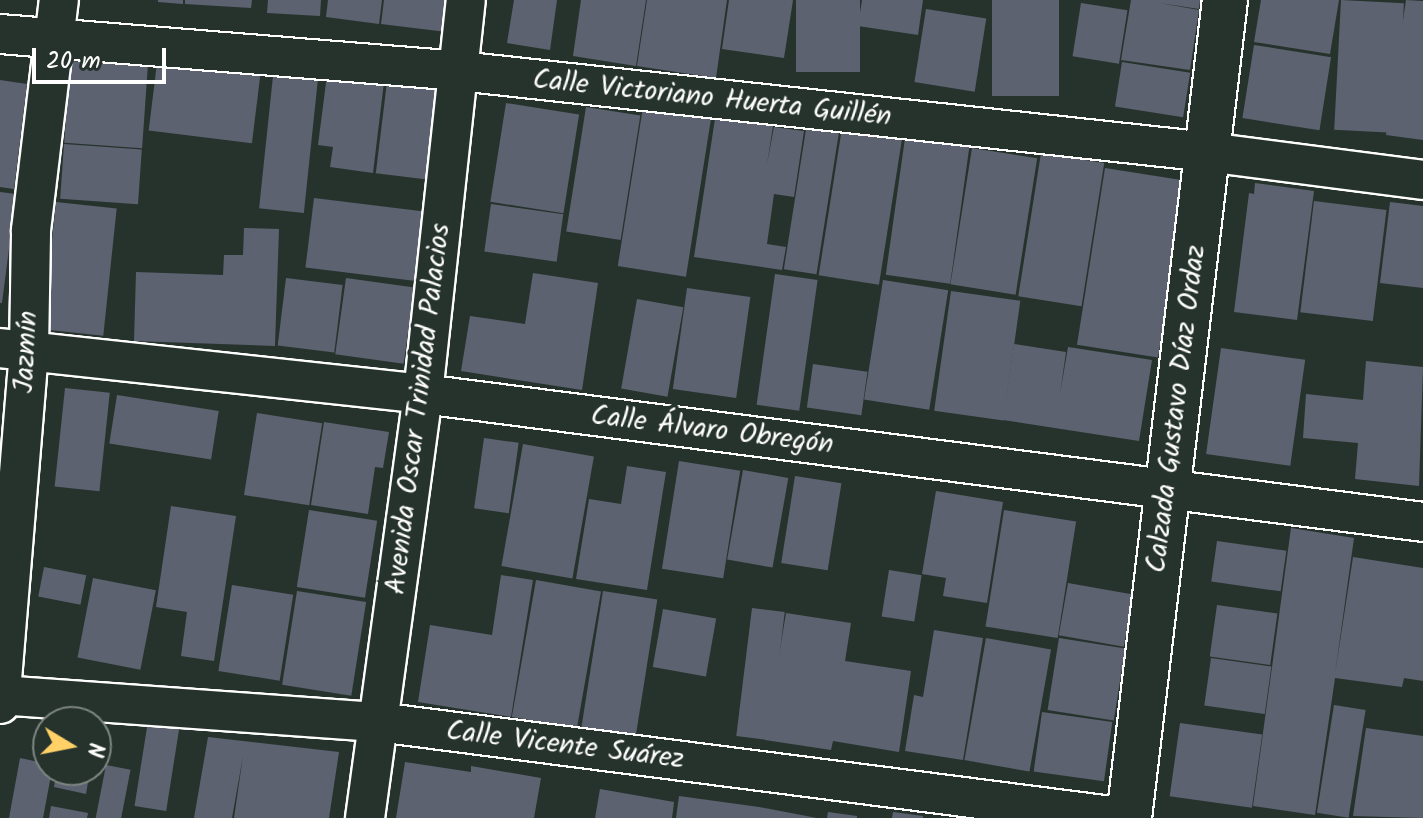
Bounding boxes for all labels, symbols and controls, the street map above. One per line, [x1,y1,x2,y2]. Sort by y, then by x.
scale bar [36,32,170,82]
text: 20 m [46,42,101,81]
street label: Calle Victoriano Huerta Guillén [531,63,893,135]
street label: Avenida Oscar Trinidad Palacios [380,222,458,596]
street label: Calzada Gustavo Díaz Ordaz [1140,243,1214,575]
street label: Jazmín [8,310,46,394]
street label: Calle Álvaro Obregón [589,399,835,463]
north arrow [32,706,112,786]
street label: Calle Vicente Suárez [444,715,686,777]
text: N [76,740,113,760]

